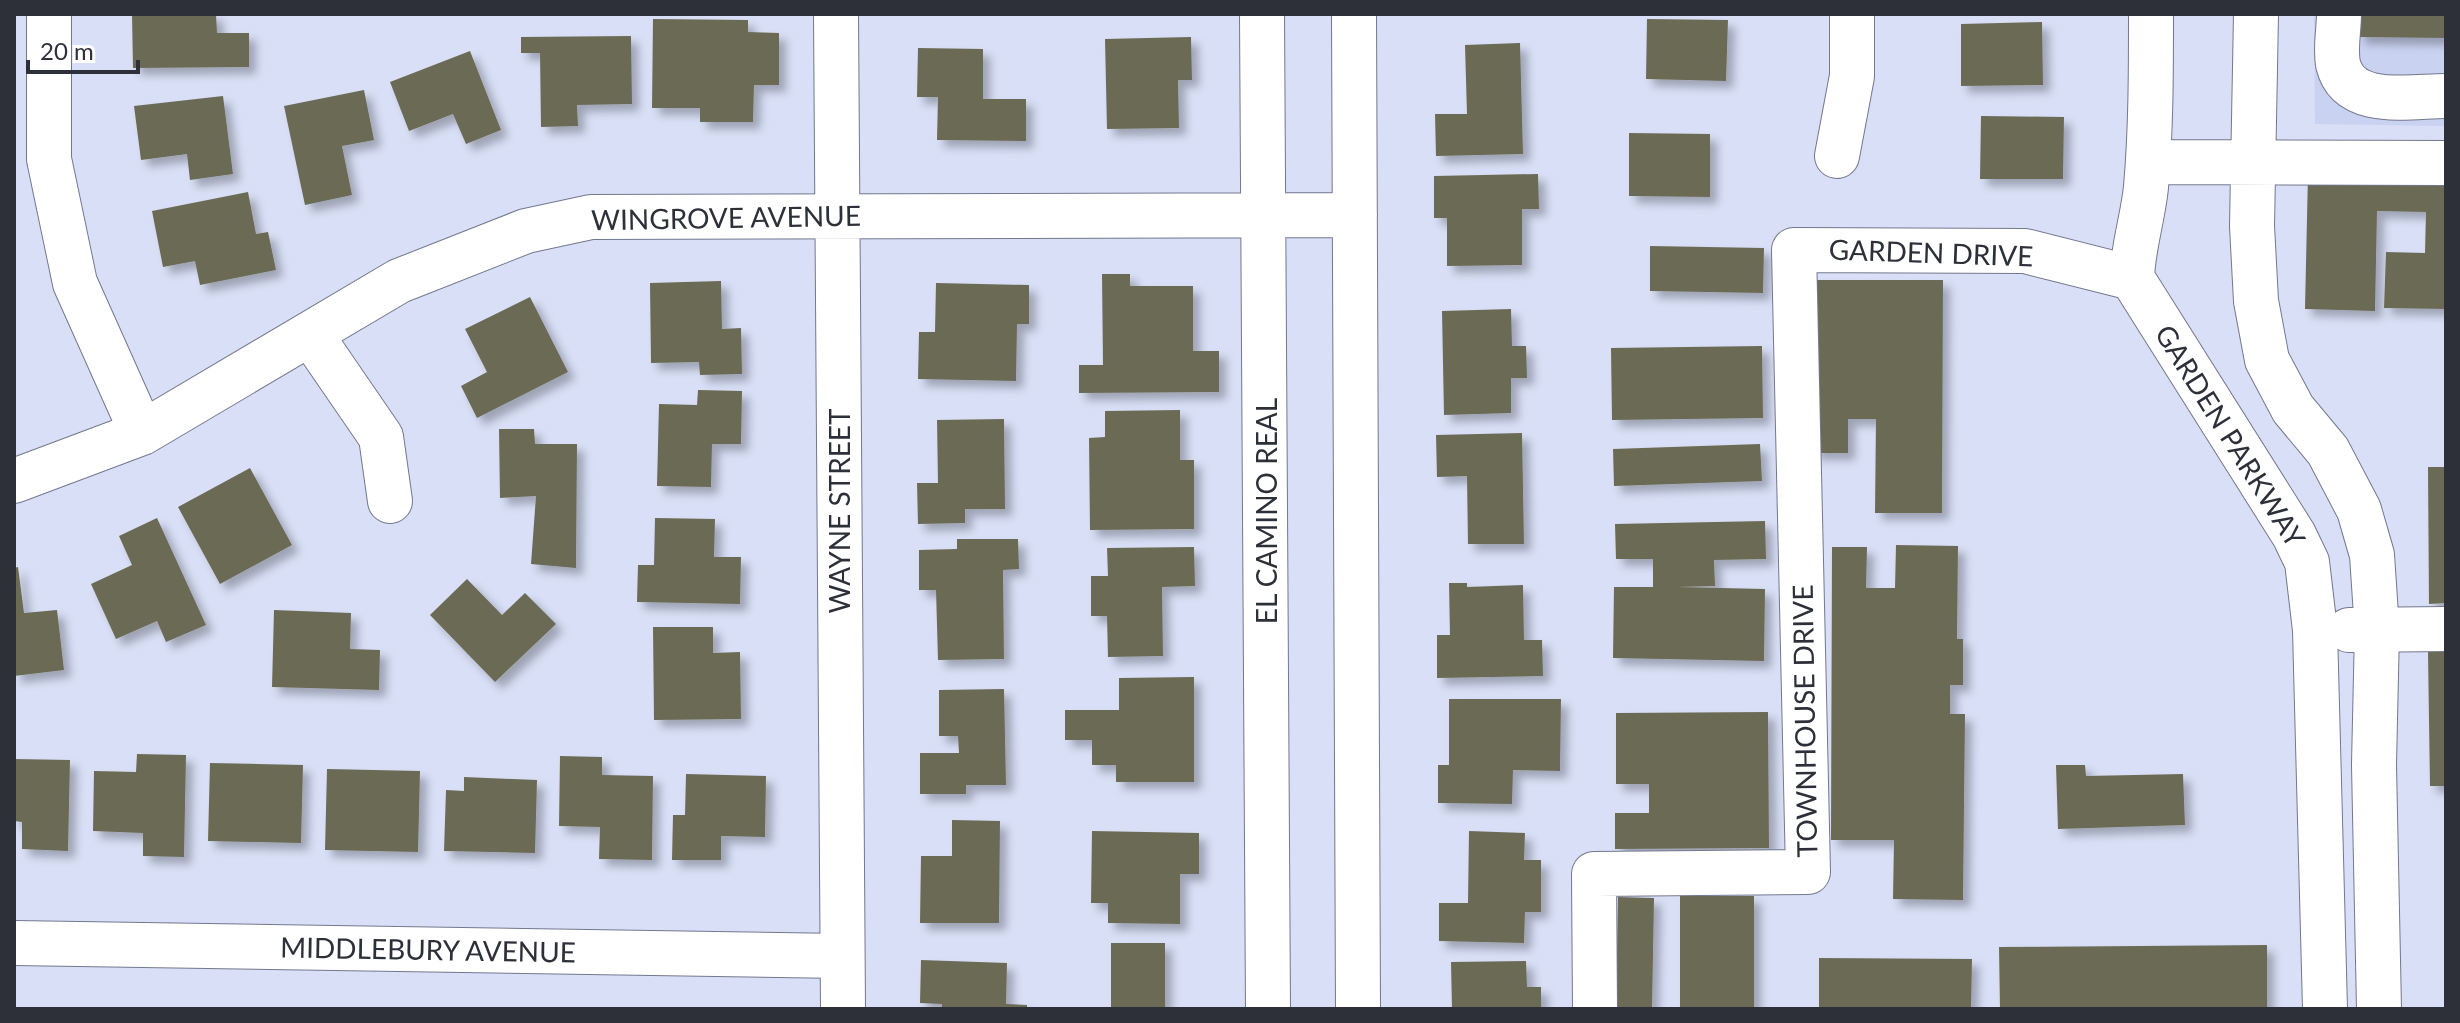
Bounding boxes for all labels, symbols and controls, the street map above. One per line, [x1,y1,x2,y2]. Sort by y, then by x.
scale bar [28,24,138,74]
text: 20 m [40,36,94,65]
street label: WINGROVE AVENUE [591,198,861,236]
street label: GARDEN DRIVE [1828,231,2034,273]
street label: GARDEN PARKWAY [2149,318,2313,553]
street label: EL CAMINO REAL [1249,398,1283,624]
street label: WAYNE STREET [822,408,856,614]
street label: TOWNHOUSE DRIVE [1785,584,1823,858]
street label: MIDDLEBURY AVENUE [280,929,576,969]

